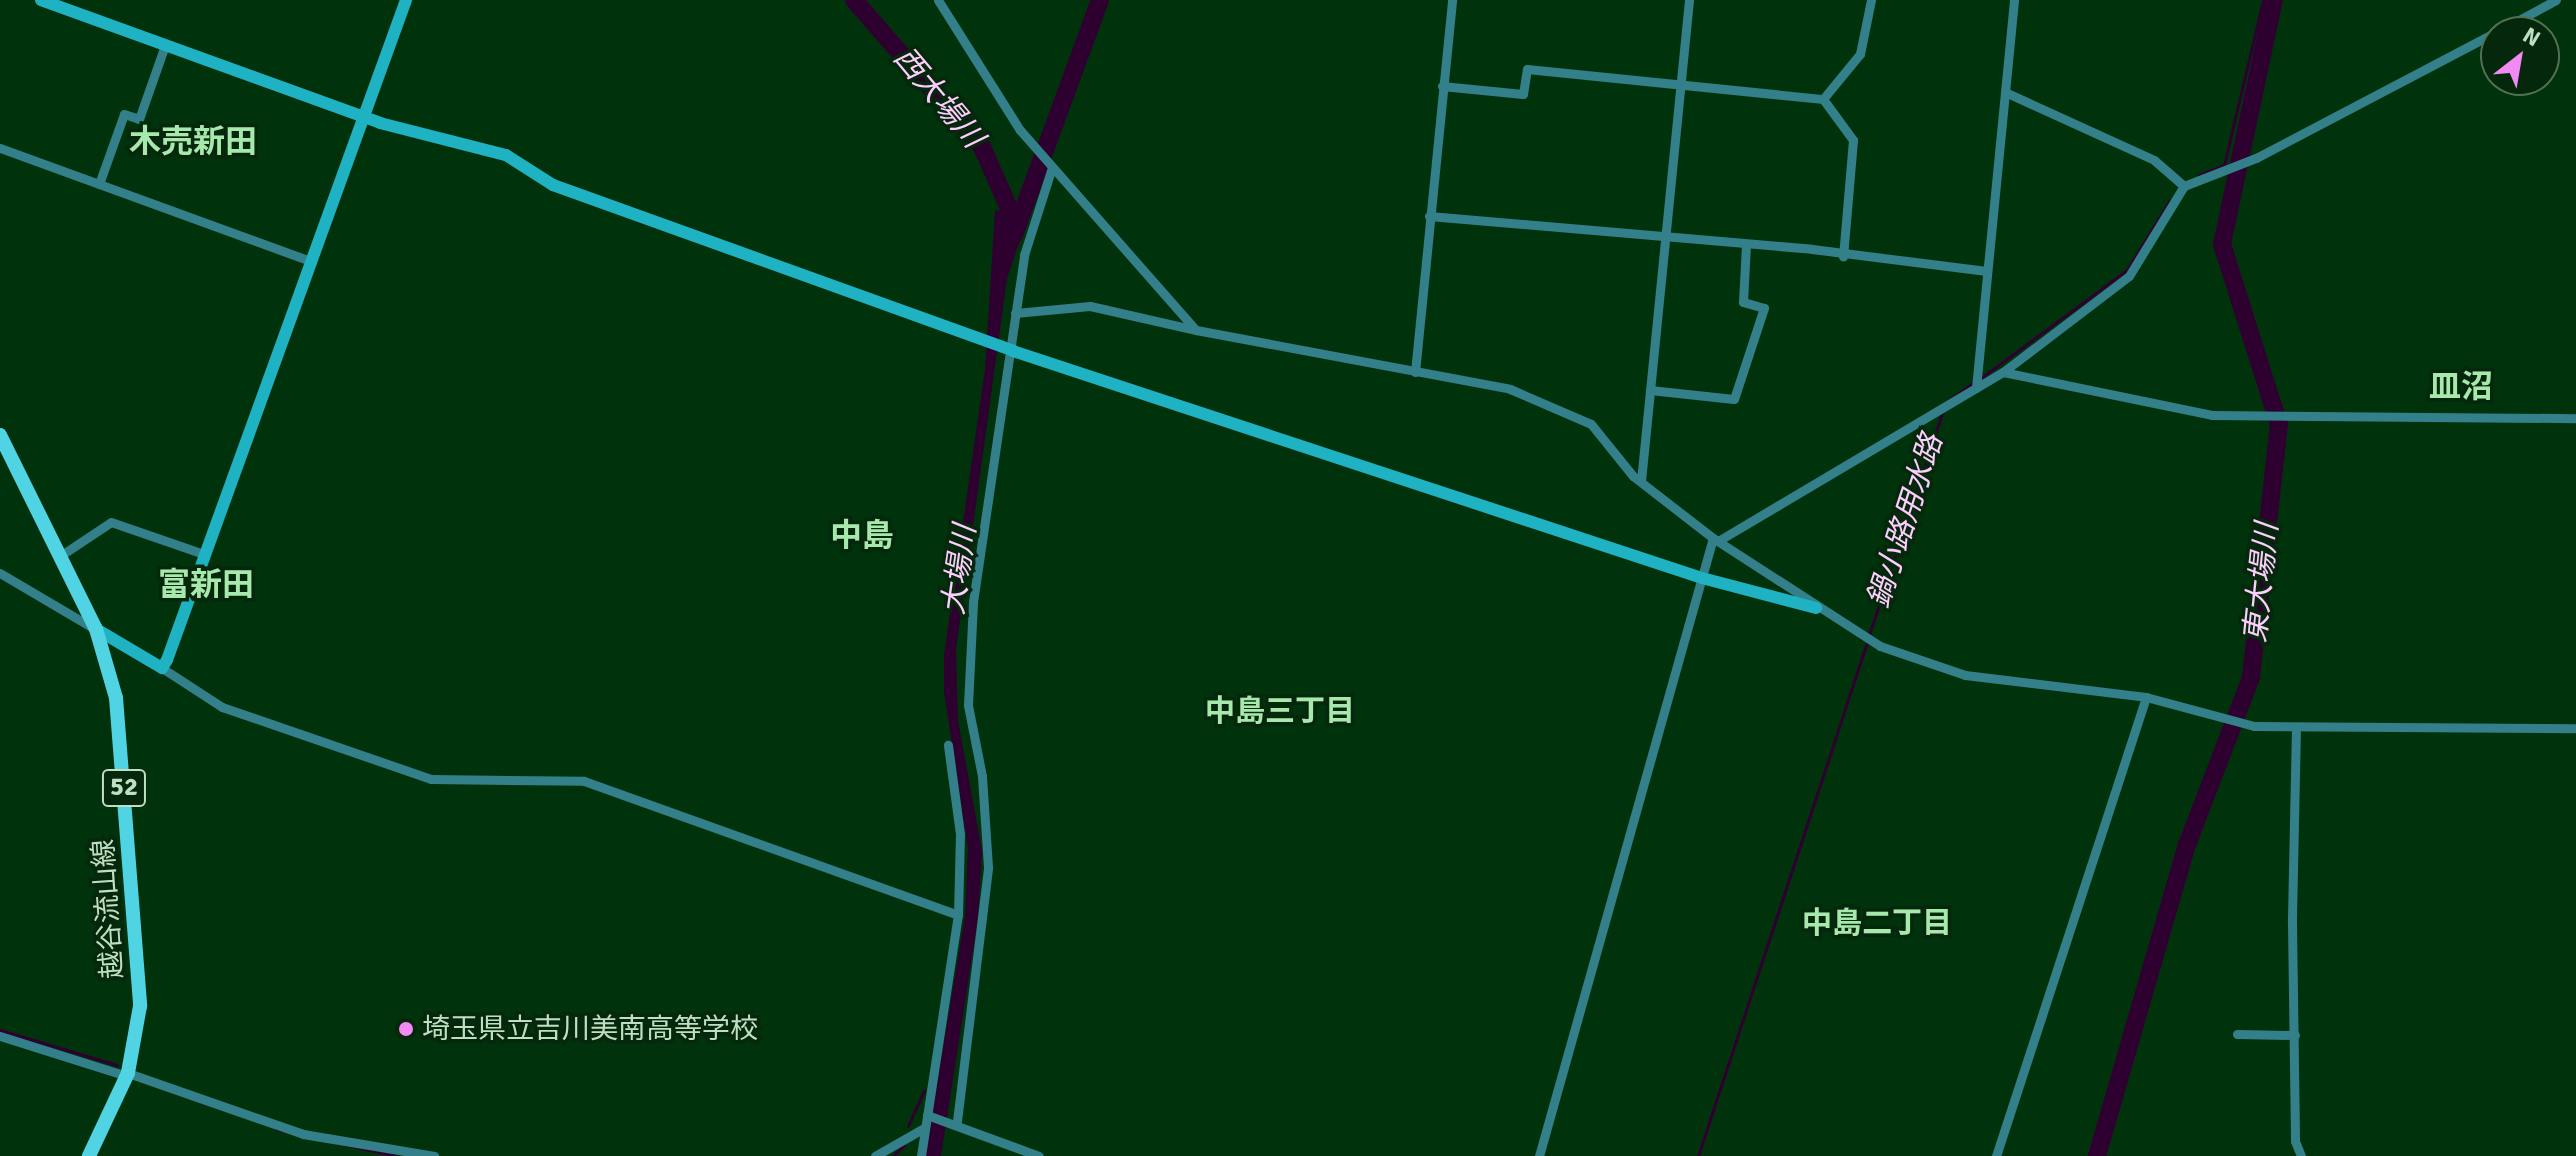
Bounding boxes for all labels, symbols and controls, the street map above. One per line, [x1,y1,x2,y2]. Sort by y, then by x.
north arrow [2480,16,2560,96]
text: N [2518,21,2545,52]
water label: 西大場川 [886,40,990,156]
district label: 木売新田 [129,123,257,161]
district label: 皿沼 [2429,368,2493,406]
water label: 鍋小路用水路 [1861,430,1951,612]
district label: 中島 [830,517,894,555]
water label: 東大場川 [2238,521,2286,645]
water label: 大場川 [936,523,984,617]
district label: 富新田 [158,566,254,604]
district label: 中島三丁目 [1205,694,1355,730]
road number: 52 [100,766,148,810]
street label: 越谷流山線 [86,838,130,980]
district label: 中島二丁目 [1802,906,1952,942]
place label: 埼玉県立吉川美南高等学校 [422,1012,758,1046]
marker: 埼玉県立吉川美南高等学校 [397,1020,415,1038]

